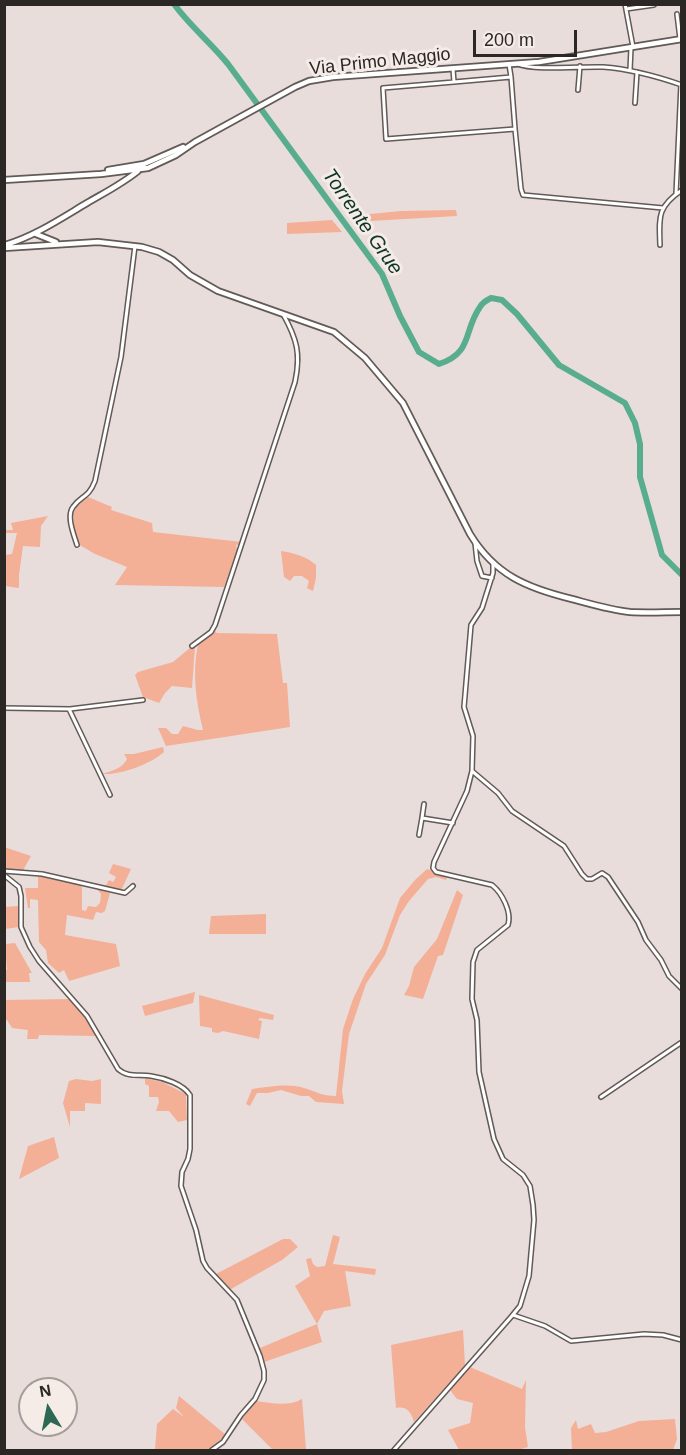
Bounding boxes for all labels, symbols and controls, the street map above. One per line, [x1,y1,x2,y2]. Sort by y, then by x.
scale bar [476,18,580,56]
text: 200 m [484,30,534,50]
street label: Via Primo Maggio [308,44,452,80]
water label: Torrente Grue [317,164,407,280]
north arrow [18,1377,78,1437]
text: N [38,1381,52,1400]

